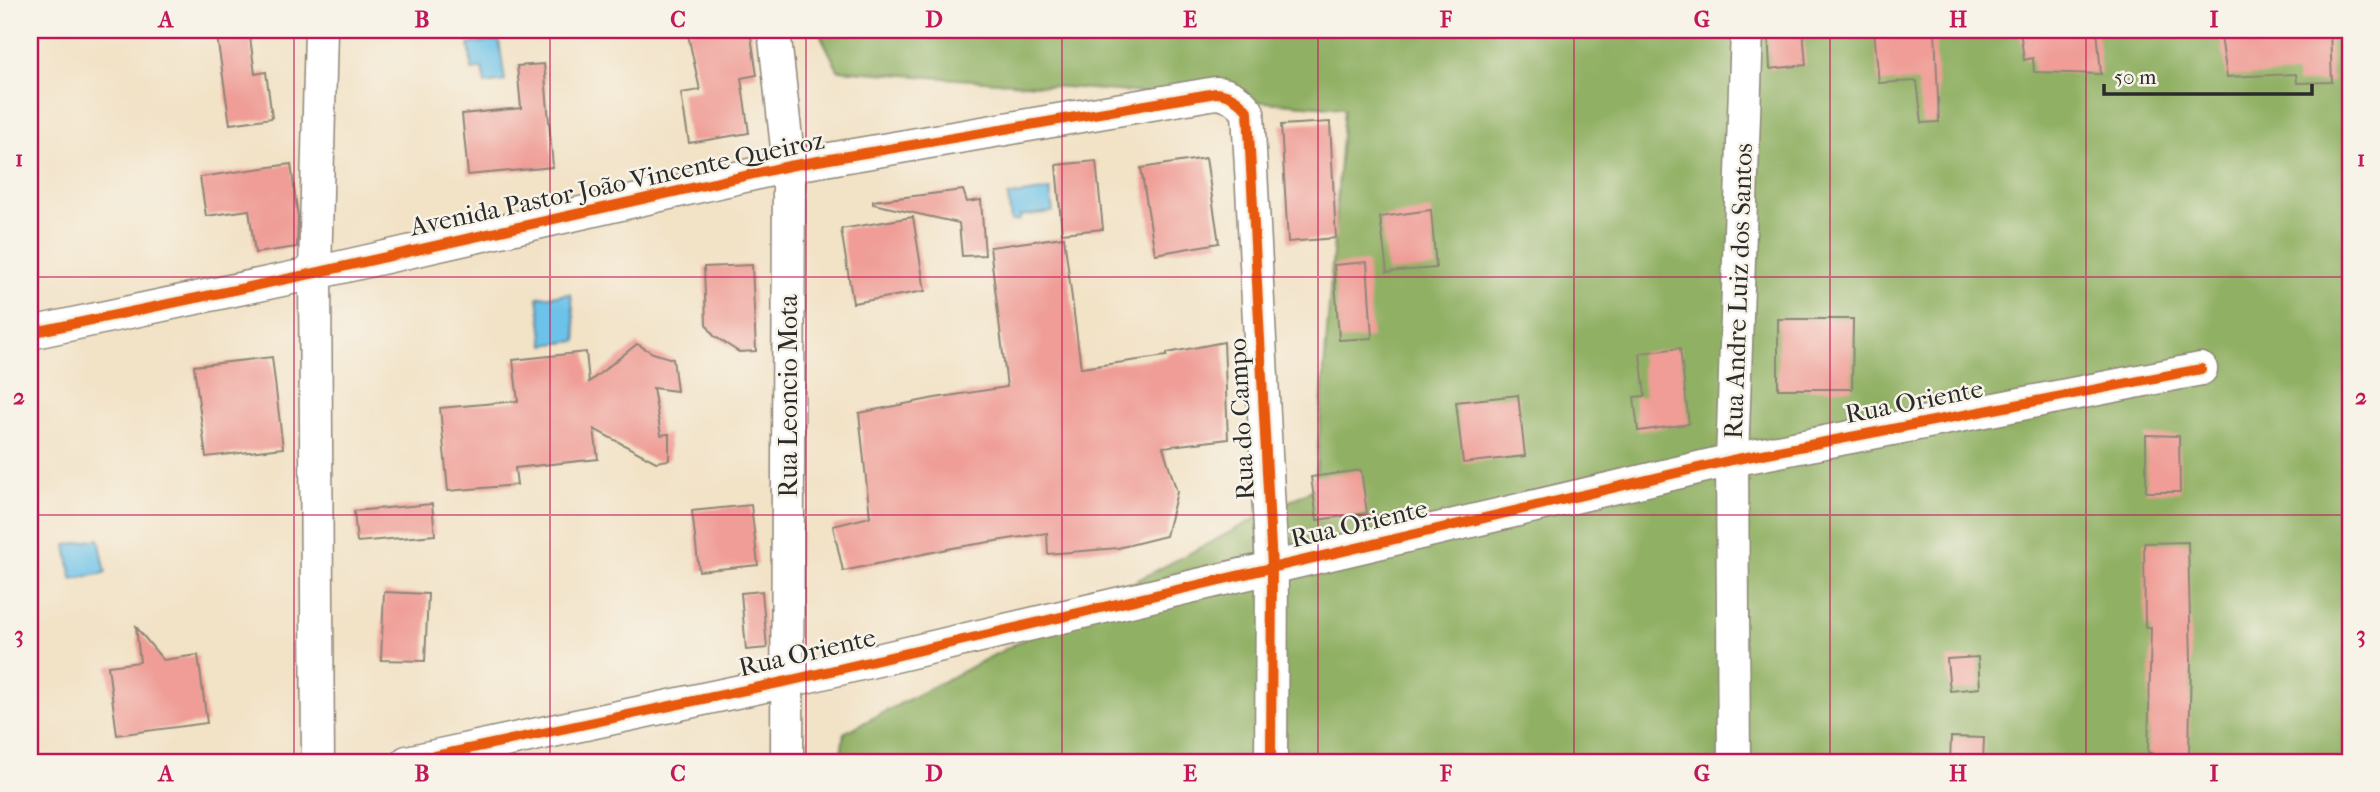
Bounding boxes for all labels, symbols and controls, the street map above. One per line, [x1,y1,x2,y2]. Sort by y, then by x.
text: A [157,6,175,33]
text: B [415,6,430,33]
text: C [670,6,686,33]
text: D [925,6,943,33]
text: E [1183,6,1197,33]
text: F [1439,6,1453,33]
text: G [1694,6,1710,33]
text: H [1949,6,1967,33]
text: I [2210,6,2219,33]
scale bar [2104,52,2312,96]
text: 50 m [2114,65,2157,89]
street label: Avenida Pastor João Vincente Queiroz [406,124,827,243]
street label: Rua Andre Luiz dos Santos [1718,142,1759,440]
text: 1 [15,145,23,172]
text: 1 [2357,145,2365,172]
street label: Rua Leoncio Mota [773,294,804,497]
street label: Rua do Campo [1222,337,1261,501]
street label: Rua Oriente [1843,373,1986,430]
text: 2 [13,383,25,410]
text: 2 [2355,383,2367,410]
street label: Rua Oriente [1288,493,1431,554]
text: 3 [14,621,24,648]
text: 3 [2356,621,2366,648]
street label: Rua Oriente [736,622,879,683]
text: A [157,760,175,787]
text: B [415,760,430,787]
text: C [670,760,686,787]
text: D [925,760,943,787]
text: E [1183,760,1197,787]
text: F [1439,760,1453,787]
text: G [1694,760,1710,787]
text: H [1949,760,1967,787]
text: I [2210,760,2219,787]

